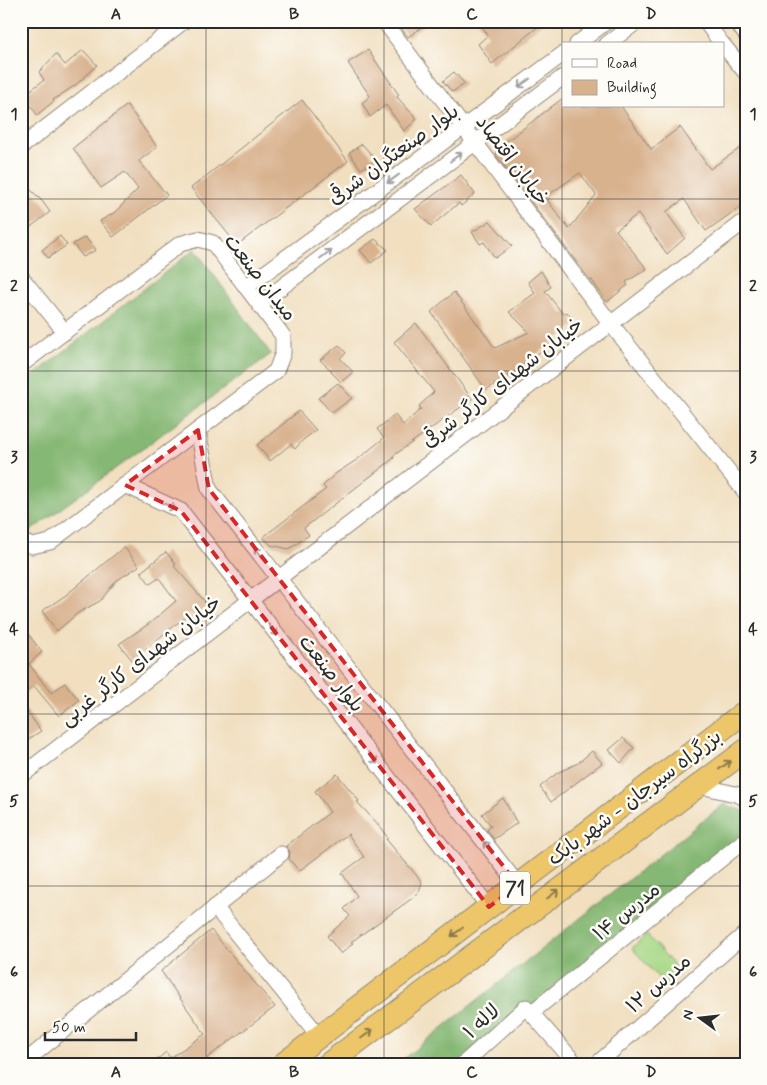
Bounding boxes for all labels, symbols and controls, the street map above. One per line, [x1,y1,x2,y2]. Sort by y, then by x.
text: A [111,4,121,25]
text: B [289,4,299,25]
text: C [466,4,478,25]
text: D [645,4,657,25]
legend [562,42,724,108]
text: Road [607,54,637,74]
one-way arrow [518,77,531,88]
text: Building [607,78,657,99]
street label: بلوار صنعتگران شرقی [322,98,465,212]
text: 1 [10,104,18,125]
text: 1 [749,104,757,125]
street label: خیابان اقتصاد [469,110,555,212]
one-way arrow [449,151,462,162]
one-way arrow [386,174,400,184]
street label: میدان صنعت [217,229,302,327]
one-way arrow [319,249,333,259]
text: 2 [10,276,18,297]
text: 2 [749,276,757,297]
street label: خیابان شهدای کارگر شرقی [416,311,589,455]
text: 3 [10,447,18,468]
text: 3 [749,447,757,468]
one-way arrow [161,502,176,511]
one-way arrow [254,547,265,560]
street label: خیابان شهدای کارگر غربی [55,590,227,733]
text: 4 [9,619,19,640]
text: 4 [748,619,758,640]
one-way arrow [267,623,278,636]
street label: بلوار صنعت [292,629,370,718]
street label: بزرگراه سیرجان - شهر بابک [542,724,727,873]
one-way arrow [367,751,378,764]
one-way arrow [717,760,731,770]
text: 5 [9,791,19,812]
text: 5 [748,791,758,812]
one-way arrow [483,841,494,854]
road number: 71 [500,871,530,904]
street label: مدرس ۱۴ [588,877,666,948]
one-way arrow [546,889,559,900]
one-way arrow [450,927,464,937]
street label: مدرس ۱۲ [621,948,697,1020]
text: 6 [10,962,18,983]
text: 6 [749,962,757,983]
north arrow [674,992,724,1042]
street label: لاله ۱ [458,998,506,1046]
text: N [679,1008,698,1022]
scale bar [45,1010,136,1042]
text: 50 m [52,1018,86,1038]
one-way arrow [360,1029,373,1040]
text: A [111,1062,121,1083]
text: B [289,1062,299,1083]
text: C [466,1062,478,1083]
text: D [645,1062,657,1083]

